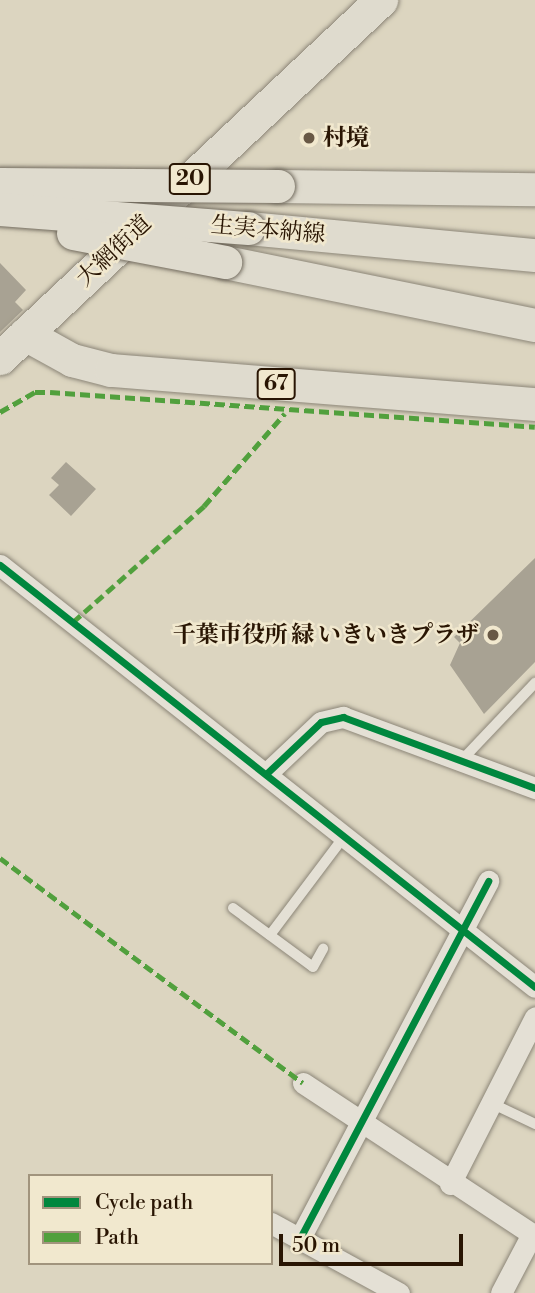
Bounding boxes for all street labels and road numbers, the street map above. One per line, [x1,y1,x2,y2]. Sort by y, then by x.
road number: 20 [167,162,213,196]
street label: 大網街道 [71,210,157,292]
street label: 生実本納線 [210,211,326,249]
road number: 67 [255,366,297,402]

